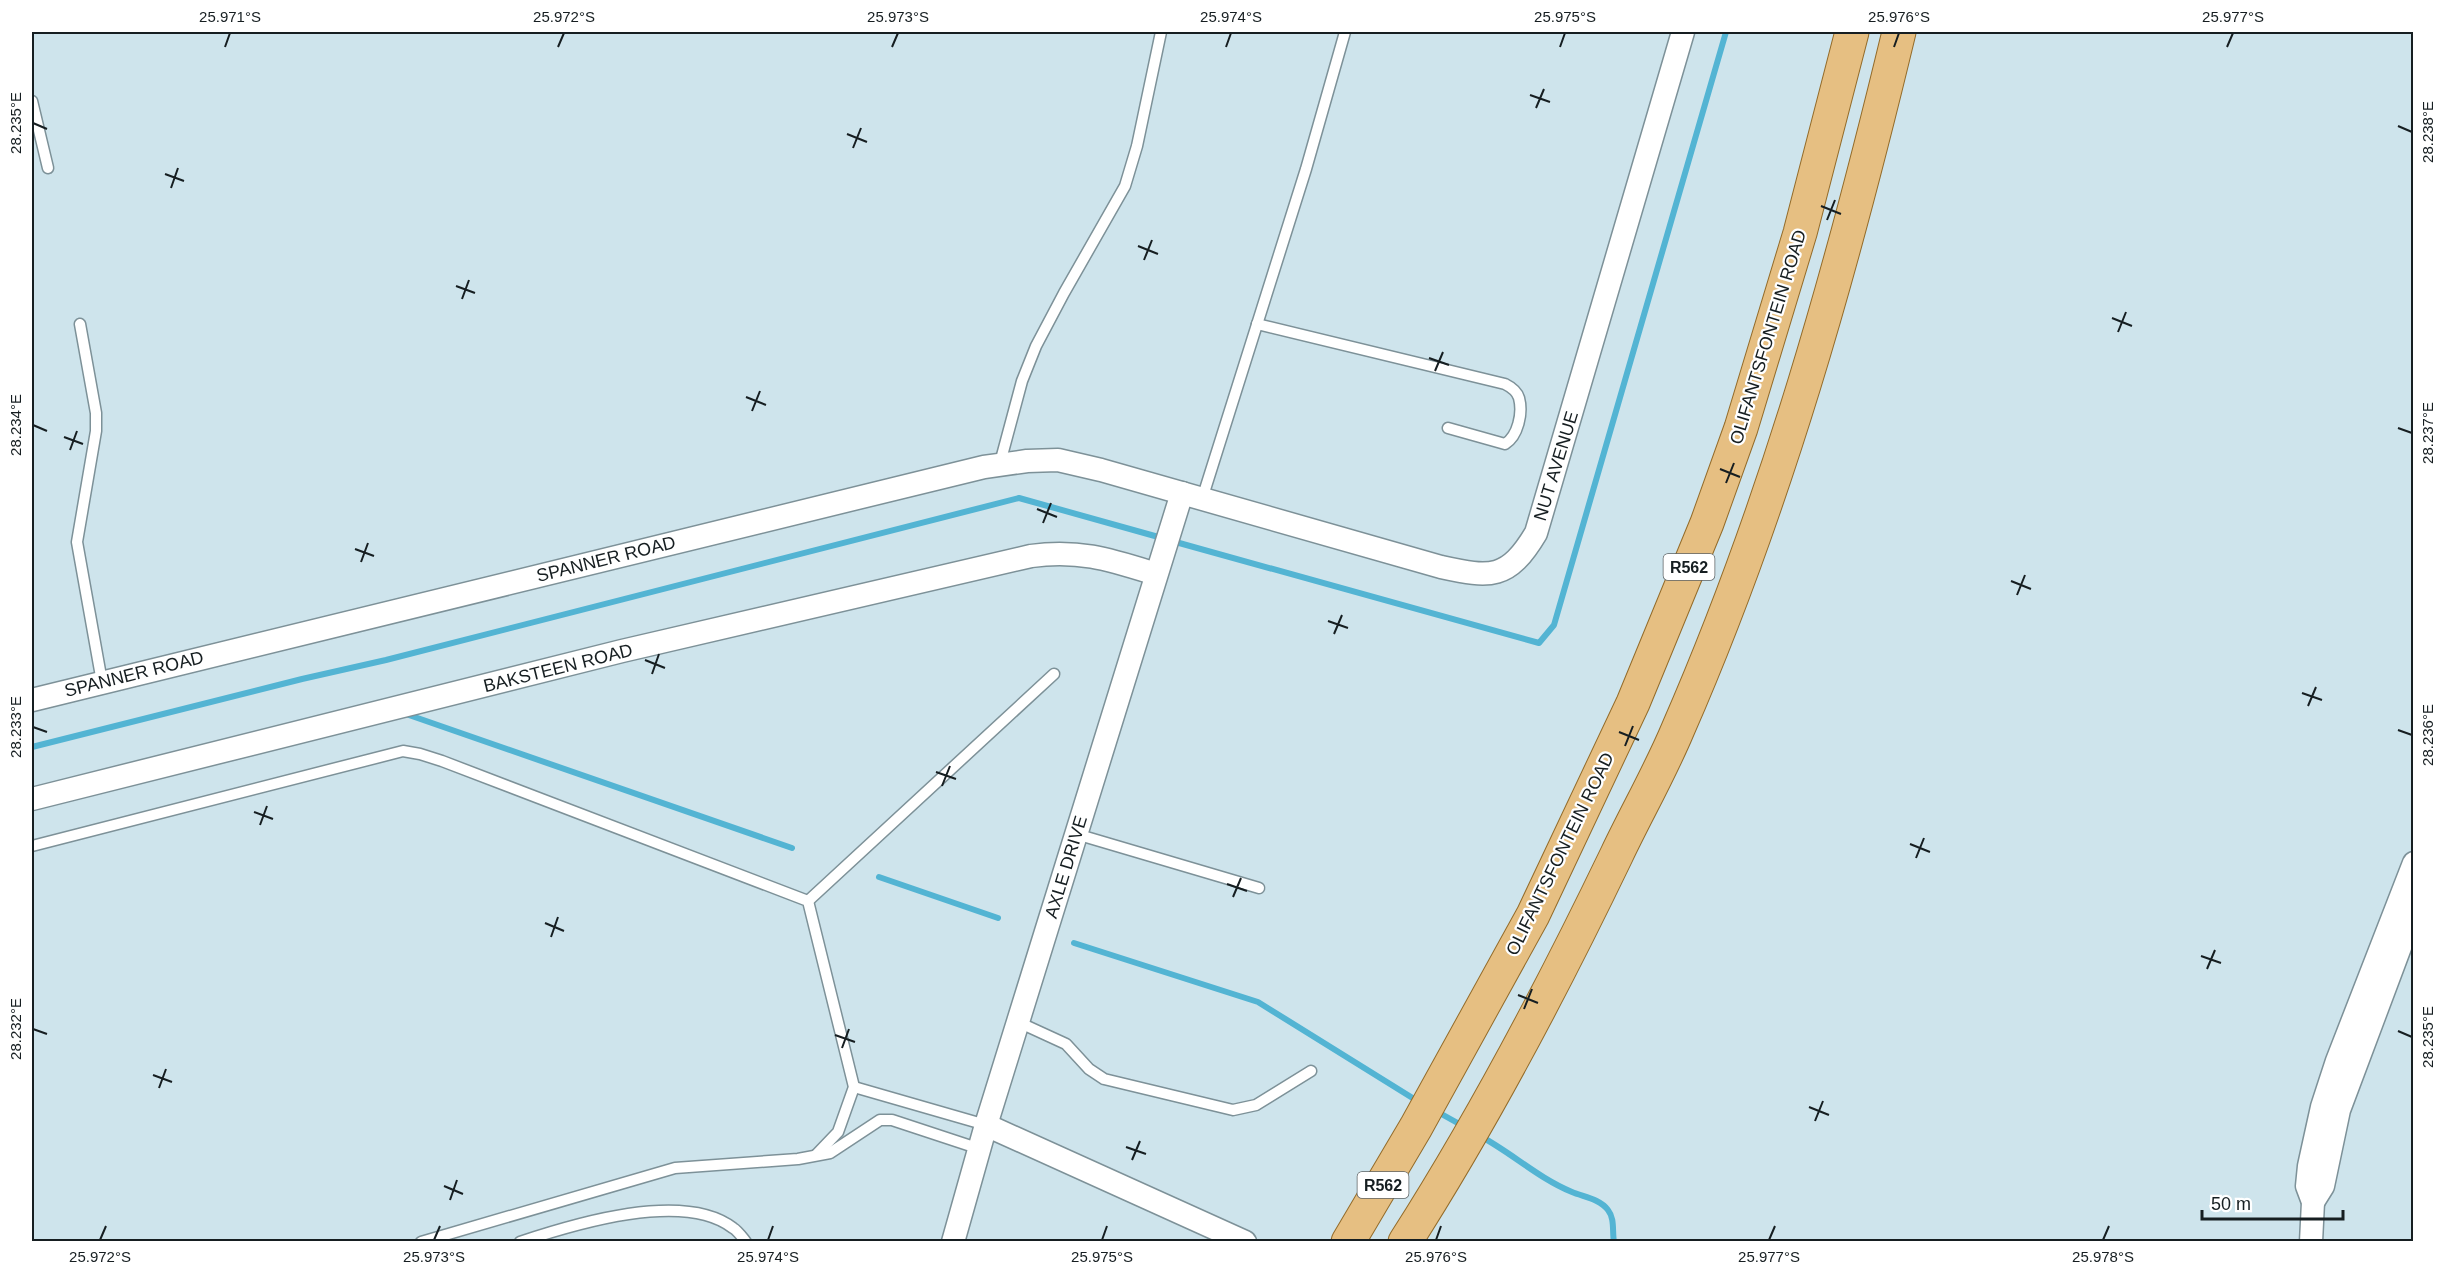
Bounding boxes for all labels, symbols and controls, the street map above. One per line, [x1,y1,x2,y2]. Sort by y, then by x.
text: 25.971°S [199,8,261,25]
text: 25.972°S [533,8,595,25]
text: 25.973°S [867,8,929,25]
text: 25.974°S [1200,8,1262,25]
text: 25.975°S [1534,8,1596,25]
text: 25.976°S [1868,8,1930,25]
text: 25.977°S [2202,8,2264,25]
text: 28.235°E [7,92,24,154]
text: 28.238°E [2419,101,2436,163]
street label: OLIFANTSFONTEIN ROAD [1726,227,1810,447]
text: 28.234°E [7,394,24,456]
text: 28.237°E [2419,402,2436,464]
street label: NUT AVENUE [1530,409,1582,523]
street label: SPANNER ROAD [534,532,678,586]
road number: R562 [1664,554,1714,580]
street label: BAKSTEEN ROAD [481,640,635,696]
street label: SPANNER ROAD [62,647,206,701]
text: 28.233°E [7,696,24,758]
text: 28.236°E [2419,704,2436,766]
street label: OLIFANTSFONTEIN ROAD [1502,749,1618,959]
street label: AXLE DRIVE [1041,813,1091,921]
text: 28.232°E [7,998,24,1060]
text: 28.235°E [2419,1006,2436,1068]
road number: R562 [1358,1172,1408,1198]
scale bar [2202,1183,2343,1221]
text: 50 m [2211,1194,2251,1214]
text: 25.972°S [69,1248,131,1265]
text: 25.973°S [403,1248,465,1265]
text: 25.974°S [737,1248,799,1265]
text: 25.975°S [1071,1248,1133,1265]
text: 25.976°S [1405,1248,1467,1265]
text: 25.977°S [1738,1248,1800,1265]
text: 25.978°S [2072,1248,2134,1265]

